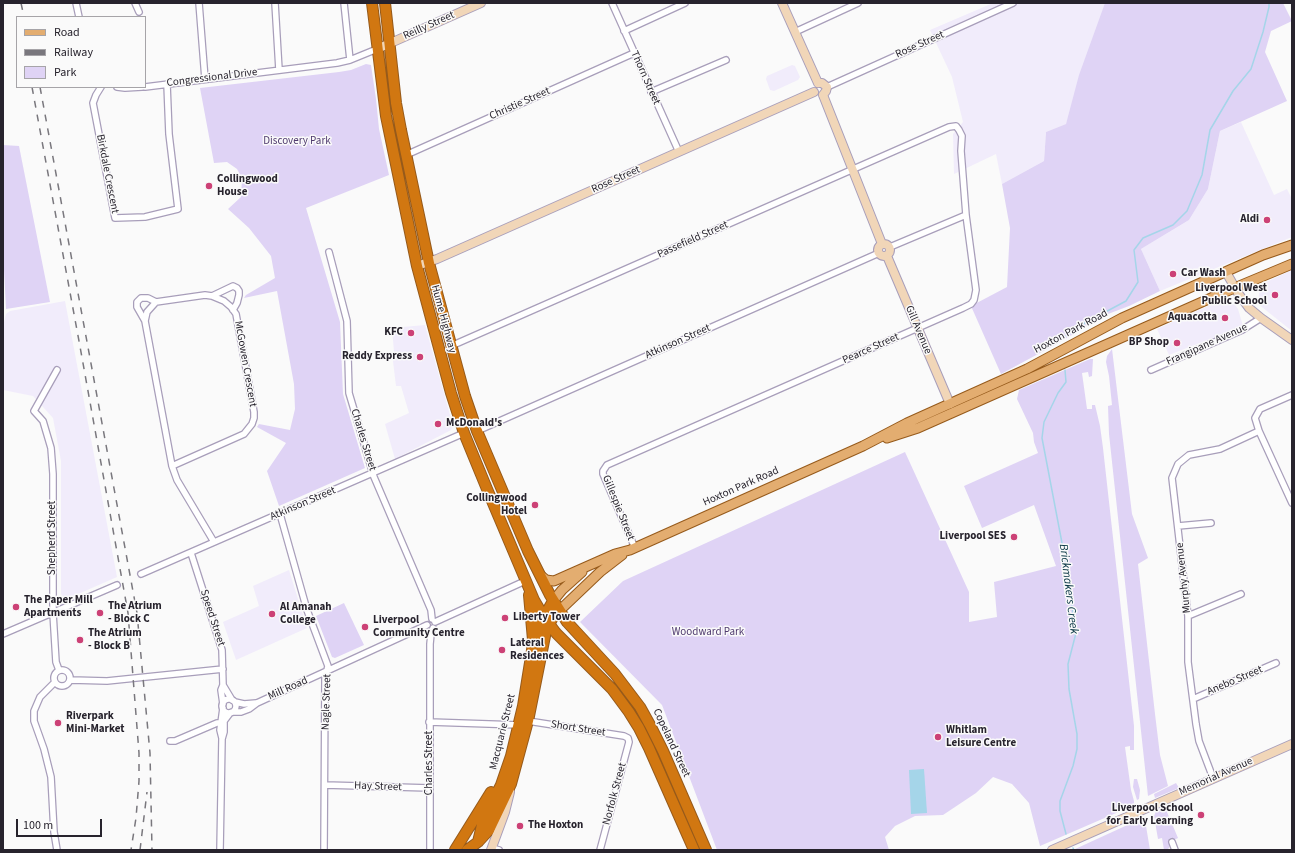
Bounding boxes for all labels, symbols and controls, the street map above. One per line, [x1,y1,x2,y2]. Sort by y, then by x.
street label: Reilly Street [401,9,457,43]
legend [16,16,146,88]
text: Road [54,24,80,41]
street label: Rose Street [894,28,946,62]
text: Railway [54,44,93,61]
street label: Thorn Street [627,49,663,107]
text: Park [54,64,76,81]
street label: Congressional Drive [166,66,258,90]
street label: Christie Street [488,85,552,123]
street label: Birkdale Crescent [93,133,121,215]
park label: Discovery Park [263,135,331,149]
street label: Rose Street [590,163,642,197]
place label: Collingwood House [217,173,278,199]
marker: Collingwood House [204,181,214,191]
place label: Aldi [1240,213,1259,227]
marker: Aldi [1262,215,1272,225]
street label: Passefield Street [656,219,730,261]
place label: Car Wash [1181,267,1226,281]
marker: Car Wash [1168,269,1178,279]
place label: Liverpool West Public School [1195,282,1267,308]
street label: Hume Highway [428,284,458,354]
marker: Liverpool West Public School [1270,290,1280,300]
street label: Gill Avenue [902,304,934,356]
street label: Hoxton Park Road [1032,307,1110,357]
place label: Aquacotta [1168,311,1217,325]
marker: Aquacotta [1220,313,1230,323]
street label: McGowen Crescent [231,320,259,408]
street label: Frangipane Avenue [1164,321,1250,369]
street label: Atkinson Street [643,322,713,362]
place label: KFC [384,326,403,340]
marker: KFC [406,328,416,338]
street label: Pearce Street [841,331,901,367]
place label: BP Shop [1129,336,1169,350]
marker: BP Shop [1172,338,1182,348]
place label: Reddy Express [342,350,412,364]
marker: Reddy Express [415,352,425,362]
street label: Charles Street [347,407,379,473]
place label: McDonald's [446,417,502,431]
marker: McDonald's [433,419,443,429]
street label: Hoxton Park Road [701,464,781,510]
street label: Gillespie Street [599,473,637,543]
street label: Atkinson Street [268,484,338,524]
place label: Collingwood Hotel [466,492,527,518]
marker: Collingwood Hotel [530,500,540,510]
street label: Shepherd Street [46,501,60,575]
place label: Liverpool SES [939,530,1006,544]
marker: Liverpool SES [1009,532,1019,542]
street label: Murphy Avenue [1174,542,1194,614]
water label: Brickmakers Creek [1055,543,1081,635]
street label: Speed Street [197,588,227,648]
place label: The Paper Mill Apartments [24,594,93,620]
place label: The Atrium - Block C [108,600,162,626]
place label: Al Amanah College [280,601,332,627]
marker: The Paper Mill Apartments [11,602,21,612]
marker: The Atrium - Block C [95,608,105,618]
marker: Al Amanah College [267,609,277,619]
place label: Liberty Tower [513,611,580,625]
marker: Liberty Tower [500,613,510,623]
place label: Liverpool Community Centre [373,614,465,640]
marker: Liverpool Community Centre [360,622,370,632]
park label: Woodward Park [672,626,744,640]
place label: The Atrium - Block B [88,627,142,653]
marker: The Atrium - Block B [75,635,85,645]
place label: Lateral Residences [510,637,564,663]
marker: Lateral Residences [497,645,507,655]
street label: Anebo Street [1205,663,1265,699]
street label: Mill Road [266,674,310,704]
street label: Nagle Street [319,674,335,730]
street label: Macquarie Street [487,693,519,771]
street label: Copeland Street [649,707,693,779]
place label: Riverpark Mini-Market [66,710,124,736]
marker: Riverpark Mini-Market [53,718,63,728]
street label: Short Street [550,718,606,740]
place label: Whitlam Leisure Centre [946,724,1016,750]
street label: Charles Street [423,731,437,795]
marker: Whitlam Leisure Centre [933,732,943,742]
street label: Memorial Avenue [1177,755,1255,799]
street label: Norfolk Street [600,761,630,827]
street label: Hay Street [354,780,402,794]
place label: Liverpool School for Early Learning [1107,802,1193,828]
marker: Liverpool School for Early Learning [1196,810,1206,820]
scale bar [18,811,104,837]
text: 100 m [23,817,53,834]
place label: The Hoxton [528,819,583,833]
marker: The Hoxton [515,821,525,831]

